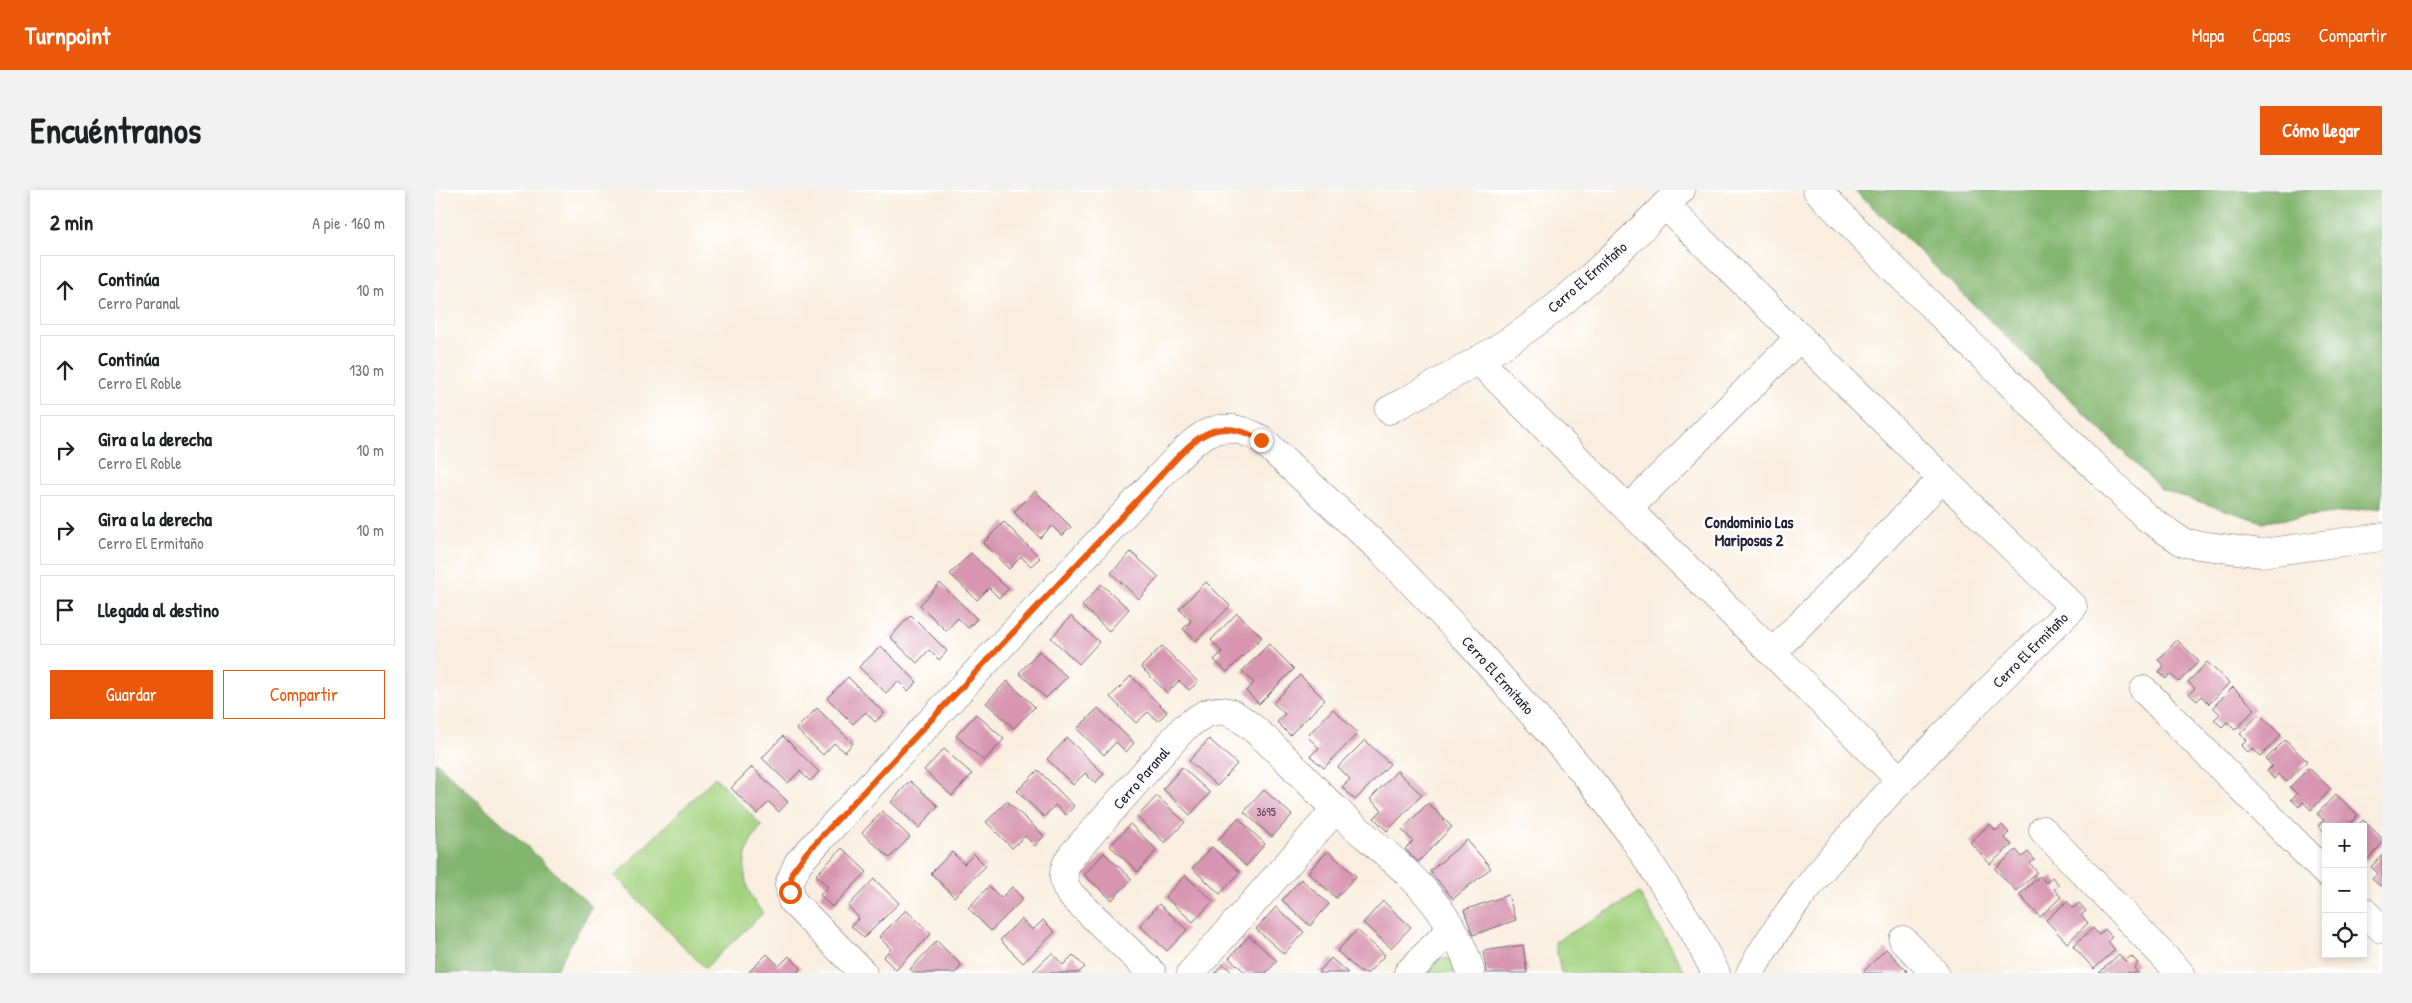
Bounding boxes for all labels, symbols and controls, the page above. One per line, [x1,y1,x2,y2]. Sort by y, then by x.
text: Turnpoint [25,19,110,51]
text: Mapa [2192,23,2224,48]
text: Capas [2252,23,2291,48]
text: Compartir [2319,23,2387,48]
button: Cómo llegar [2260,106,2382,155]
text: Encuéntranos [30,107,201,154]
text: 2 min [50,208,93,237]
text: A pie · 160 m [312,212,385,234]
street label: Cerro El Ermitaño [1543,237,1631,317]
text: Continúa [98,266,159,292]
icon: ahead [51,276,79,304]
text: 10 m [356,279,384,301]
text: Cerro Paranal [98,292,180,314]
text: Continúa [98,346,159,372]
icon: ahead [51,356,79,384]
text: 130 m [349,359,384,381]
text: Cerro El Roble [98,372,182,394]
text: Gira a la derecha [98,426,212,452]
route end [1250,429,1273,452]
icon: right [51,436,79,464]
text: 10 m [356,439,384,461]
text: Cerro El Roble [98,452,182,474]
text: Gira a la derecha [98,506,212,532]
district label: Condominio Las Mariposas 2 [1705,511,1794,552]
icon: right [51,516,79,544]
text: 10 m [356,519,384,541]
text: Cerro El Ermitaño [98,532,204,554]
icon: arrive [51,596,79,624]
text: Llegada al destino [98,597,219,623]
street label: Cerro El Ermitaño [1988,608,2072,692]
street label: Cerro El Ermitaño [1457,631,1539,719]
button: Guardar [50,670,213,719]
button: Compartir [223,670,385,719]
street label: Cerro Paranal [1108,742,1174,814]
house number: 3695 [1256,803,1276,820]
map controls [2322,823,2367,958]
button: + [2322,823,2367,868]
button: − [2322,868,2367,913]
route start [779,881,802,904]
button: locate [2322,913,2367,958]

